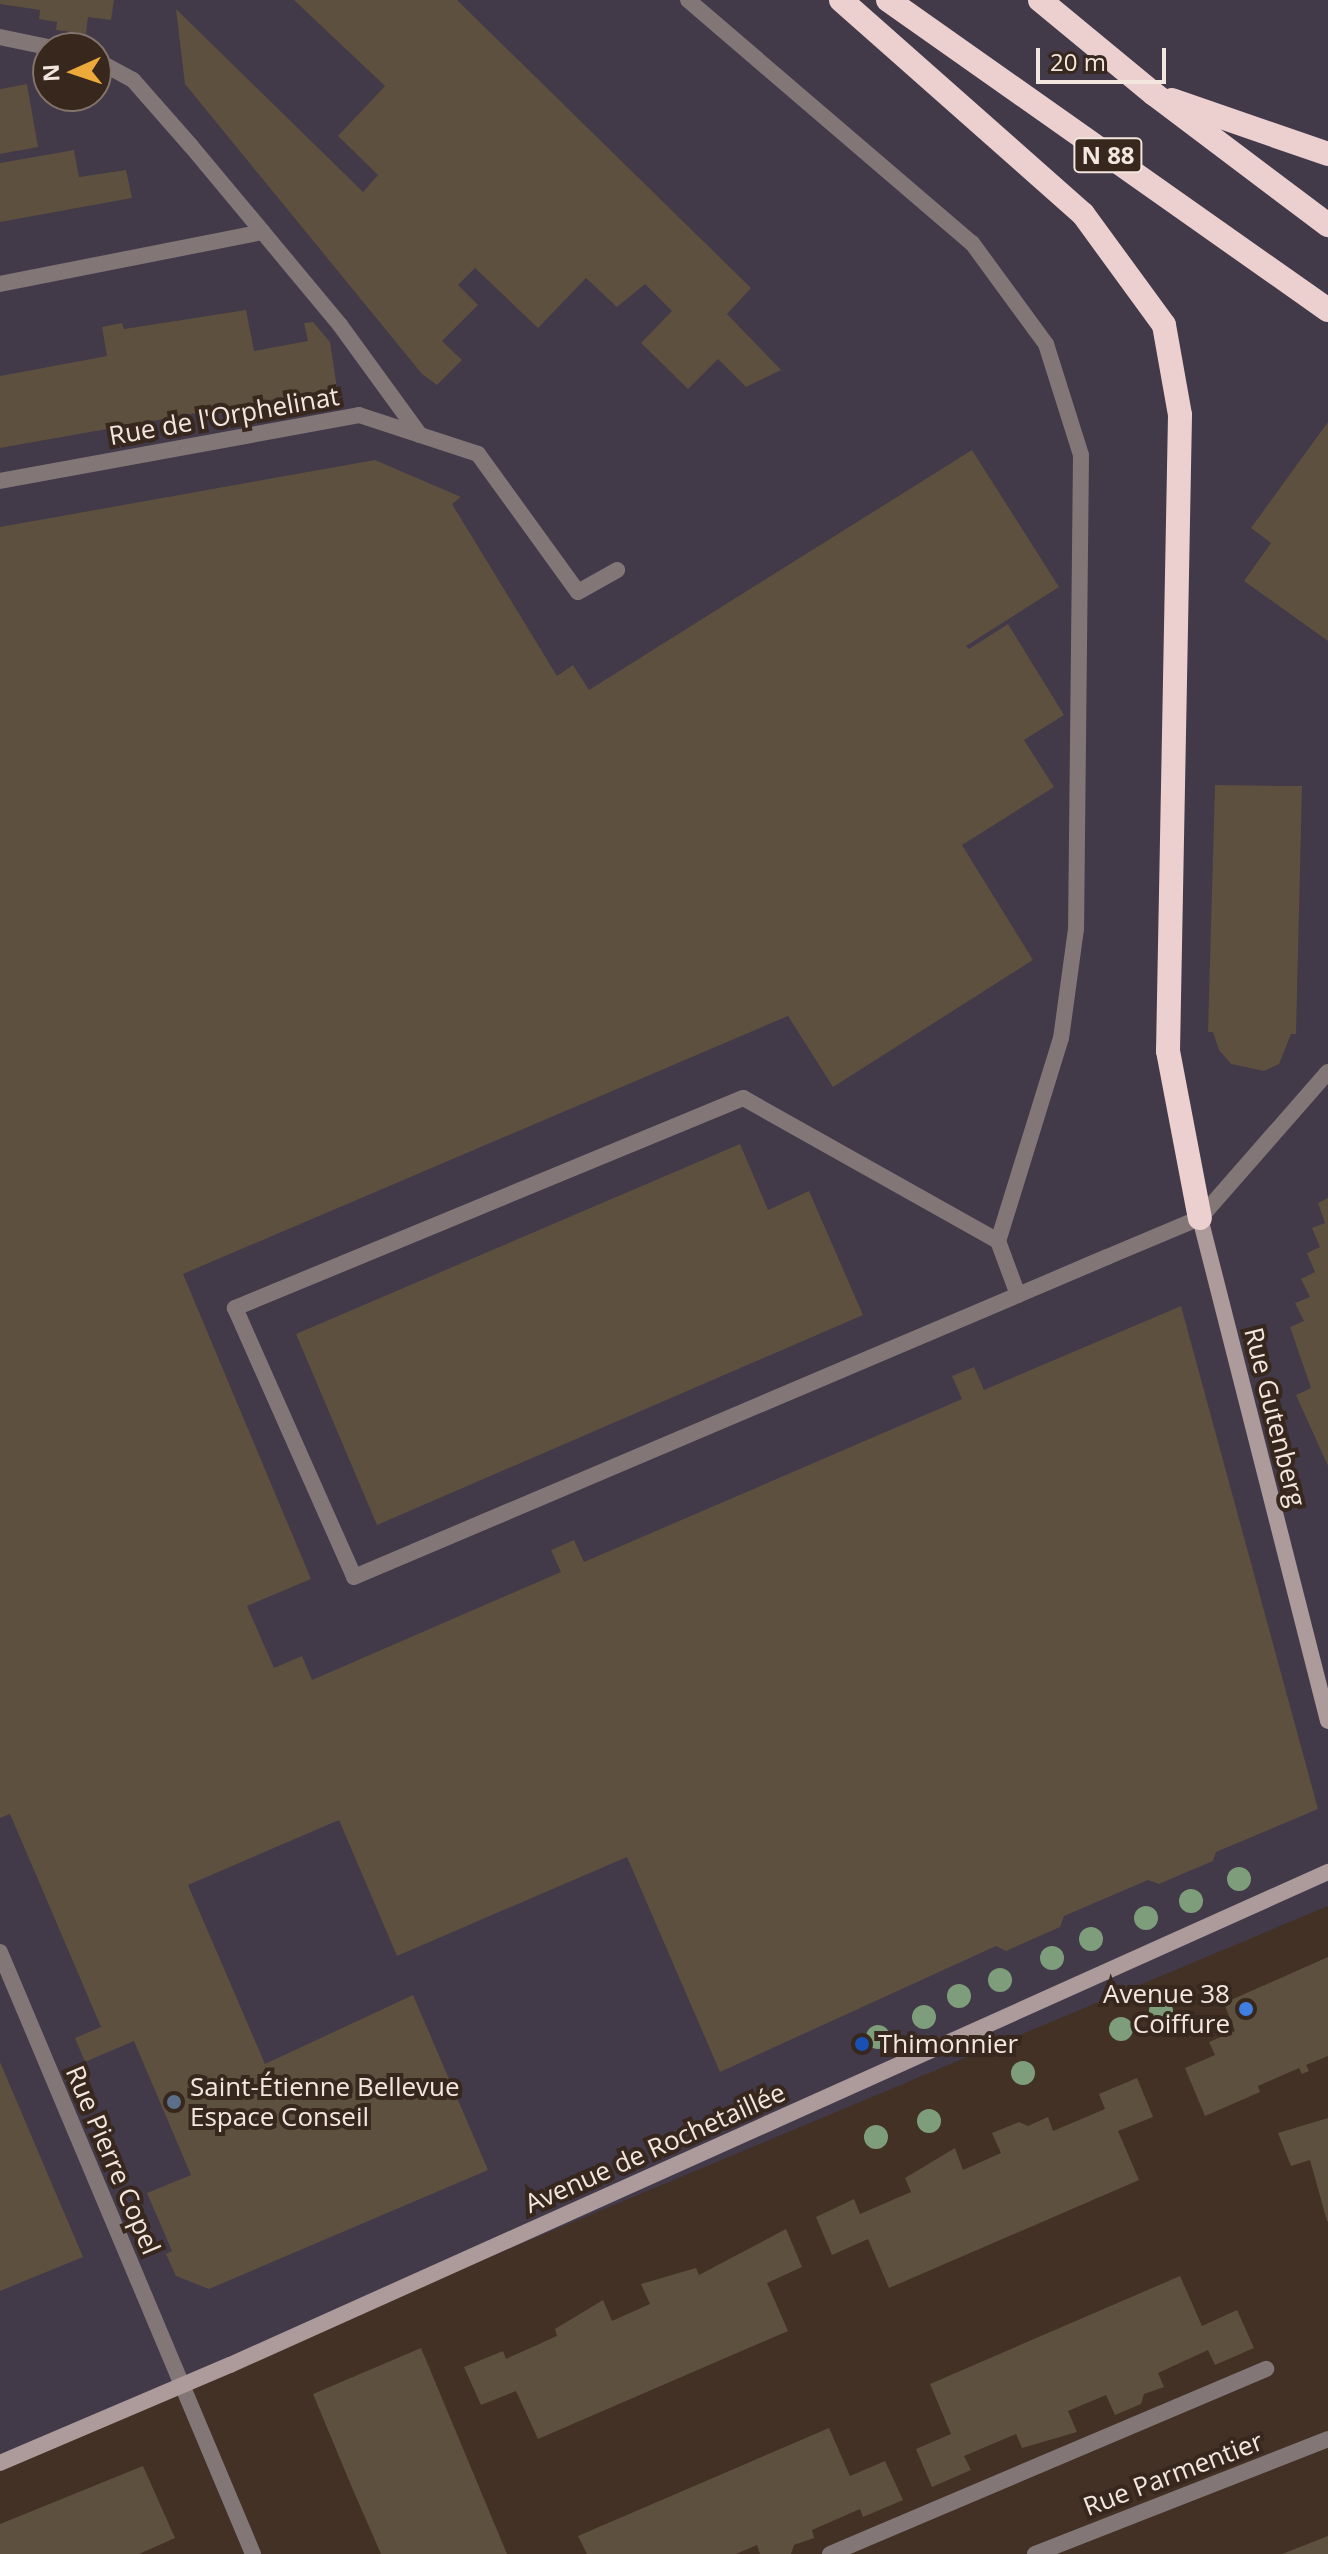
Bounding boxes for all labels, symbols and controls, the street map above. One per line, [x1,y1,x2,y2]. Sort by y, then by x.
north arrow [32,32,112,112]
scale bar [1040,32,1170,82]
text: 20 m [1050,45,1106,78]
text: N [35,63,65,83]
road number: N 88 [1072,135,1144,175]
street label: Rue de l'Orphelinat [107,380,341,452]
street label: Rue Gutenberg [1238,1324,1312,1510]
place label: Avenue 38 Coiffure [1103,1978,1230,2040]
marker: Avenue 38 Coiffure [1237,2000,1255,2018]
place label: Thimonnier [878,2028,1018,2060]
marker: Thimonnier [853,2035,871,2053]
street label: Rue Pierre Copel [59,2061,167,2259]
place label: Saint-Étienne Bellevue Espace Conseil [190,2071,460,2132]
street label: Avenue de Rochetaillée [520,2076,790,2220]
marker: Saint-Étienne Bellevue Espace Conseil [165,2093,183,2111]
street label: Rue Parmentier [1079,2425,1267,2523]

